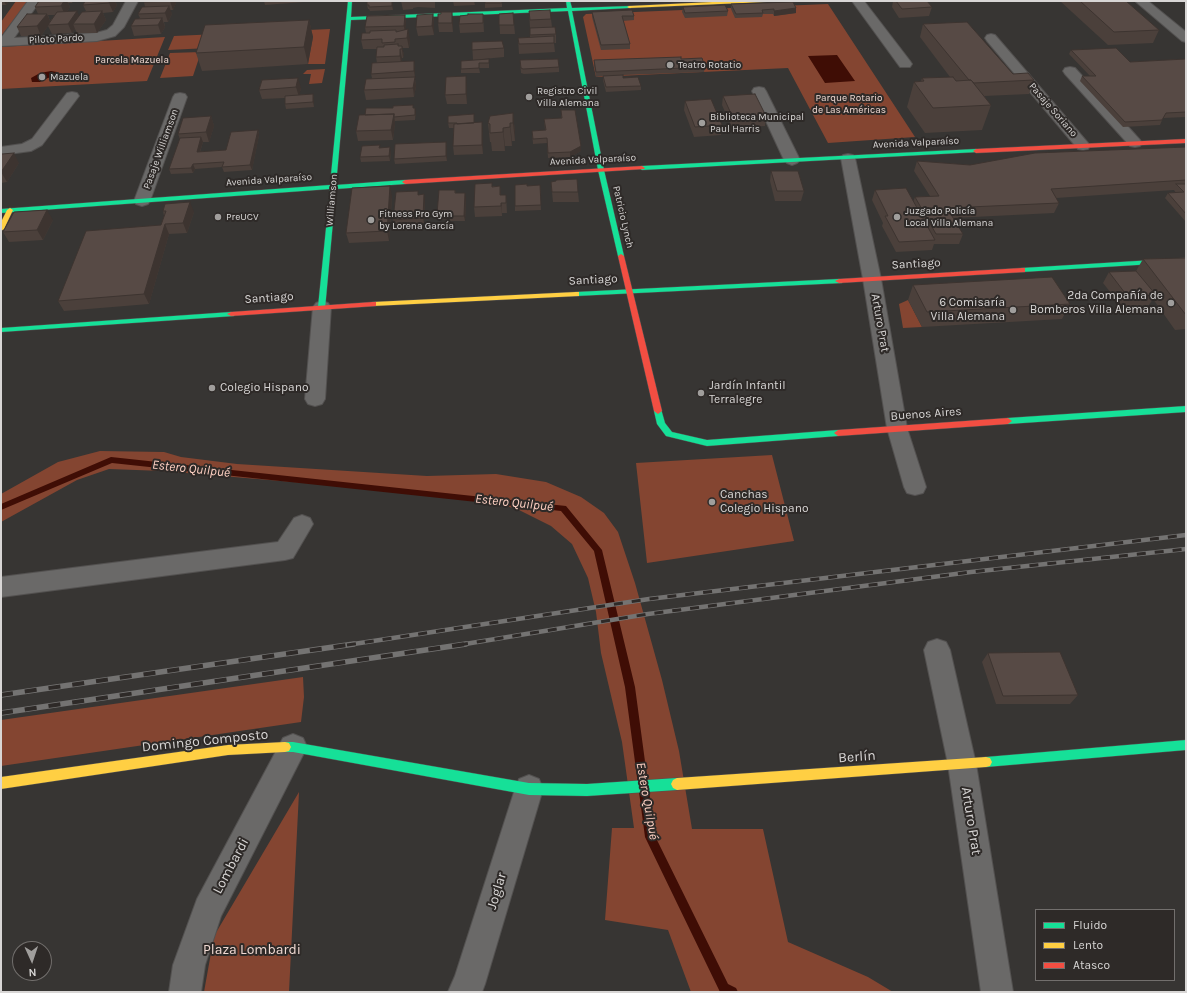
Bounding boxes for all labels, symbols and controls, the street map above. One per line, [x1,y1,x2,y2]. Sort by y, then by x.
street label: Piloto Pardo [29,32,83,46]
park label: Parcela Mazuela [95,54,169,66]
place label: Teatro Rotatio [678,59,741,71]
marker: Teatro Rotatio [665,60,675,70]
place label: Mazuela [50,71,88,83]
marker: Mazuela [37,72,47,82]
street label: Pasaje Soriano [1026,81,1080,139]
place label: Registro Civil Villa Alemana [537,85,599,108]
marker: Registro Civil Villa Alemana [524,92,534,102]
park label: Parque Rotario de Las Américas [812,92,886,116]
street label: Pasaje Williamson [141,107,181,191]
place label: Biblioteca Municipal Paul Harris [710,111,804,134]
marker: Biblioteca Municipal Paul Harris [697,118,707,128]
street label: Avenida Valparaíso [873,135,959,151]
street label: Avenida Valparaíso [550,152,636,168]
street label: Avenida Valparaíso [226,171,312,189]
street label: Williamson [324,174,340,226]
street label: Patricio Lynch [610,185,636,249]
place label: Juzgado Policía Local Villa Alemana [905,205,993,228]
place label: Fitness Pro Gym by Lorena García [379,208,454,232]
place label: PreUCV [226,211,259,223]
marker: PreUCV [213,212,223,222]
marker: Juzgado Policía Local Villa Alemana [892,212,902,222]
marker: Fitness Pro Gym by Lorena García [366,215,376,225]
street label: Santiago [891,256,941,272]
street label: Santiago [568,272,618,288]
street label: Santiago [244,289,294,307]
place label: 2da Compañía de Bomberos Villa Alemana [1030,289,1163,317]
street label: Arturo Prat [868,293,892,353]
place label: 6 Comisaría Villa Alemana [930,296,1005,324]
marker: 2da Compañía de Bomberos Villa Alemana [1166,298,1176,308]
marker: 6 Comisaría Villa Alemana [1008,305,1018,315]
place label: Jardín Infantil Terralegre [709,379,786,407]
place label: Colegio Hispano [220,381,309,395]
marker: Colegio Hispano [207,383,217,393]
marker: Jardín Infantil Terralegre [696,388,706,398]
street label: Buenos Aires [890,404,962,424]
water label: Estero Quilpué [151,457,231,481]
place label: Canchas Colegio Hispano [720,488,809,516]
water label: Estero Quilpué [474,491,554,515]
marker: Canchas Colegio Hispano [707,497,717,507]
street label: Domingo Composto [141,726,269,756]
street label: Berlín [838,747,876,767]
water label: Estero Quilpué [633,761,661,841]
street label: Arturo Prat [957,786,985,856]
street label: Lombardi [209,835,253,897]
street label: Joglar [483,870,511,912]
legend [1035,909,1175,981]
text: Fluido [1073,918,1107,932]
text: Lento [1073,938,1103,952]
north arrow [12,941,52,981]
park label: Plaza Lombardi [203,942,301,958]
text: Atasco [1073,958,1110,972]
text: N [28,966,37,979]

